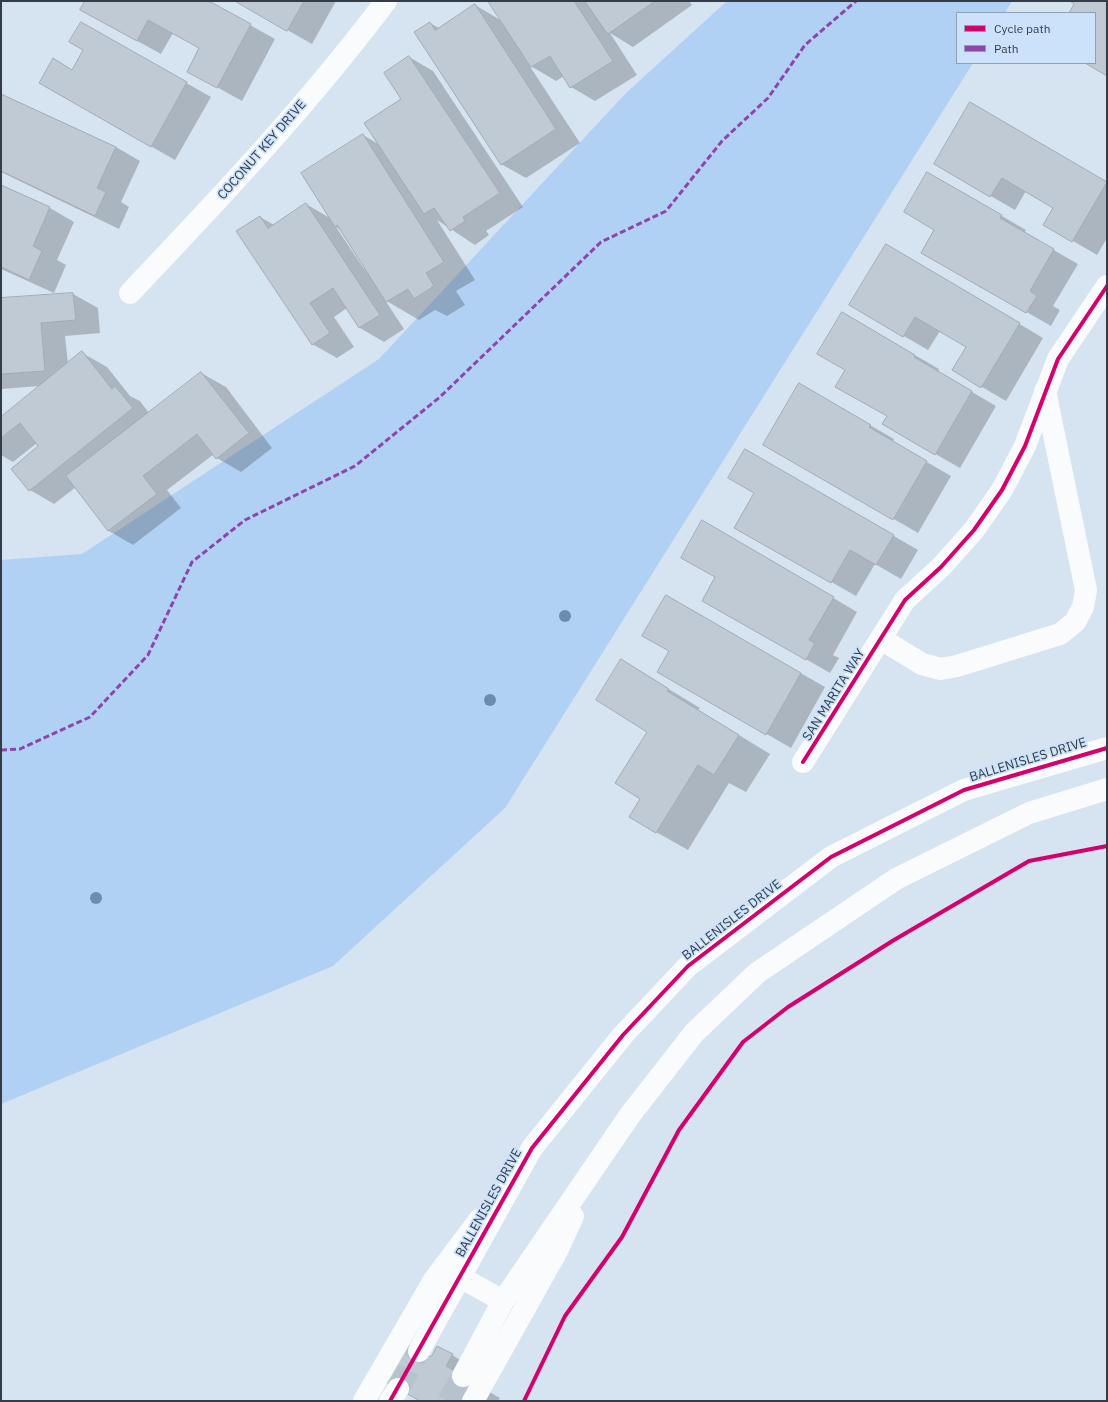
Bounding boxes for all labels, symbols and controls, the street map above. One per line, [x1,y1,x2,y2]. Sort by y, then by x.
legend [956,12,1096,64]
text: Cycle path [994,21,1051,36]
text: Path [994,41,1019,56]
street label: COCONUT KEY DRIVE [215,97,309,203]
street label: SAN MARITA WAY [799,646,869,744]
street label: BALLENISLES DRIVE [968,735,1088,785]
street label: BALLENISLES DRIVE [679,876,785,964]
street label: BALLENISLES DRIVE [453,1146,525,1260]

